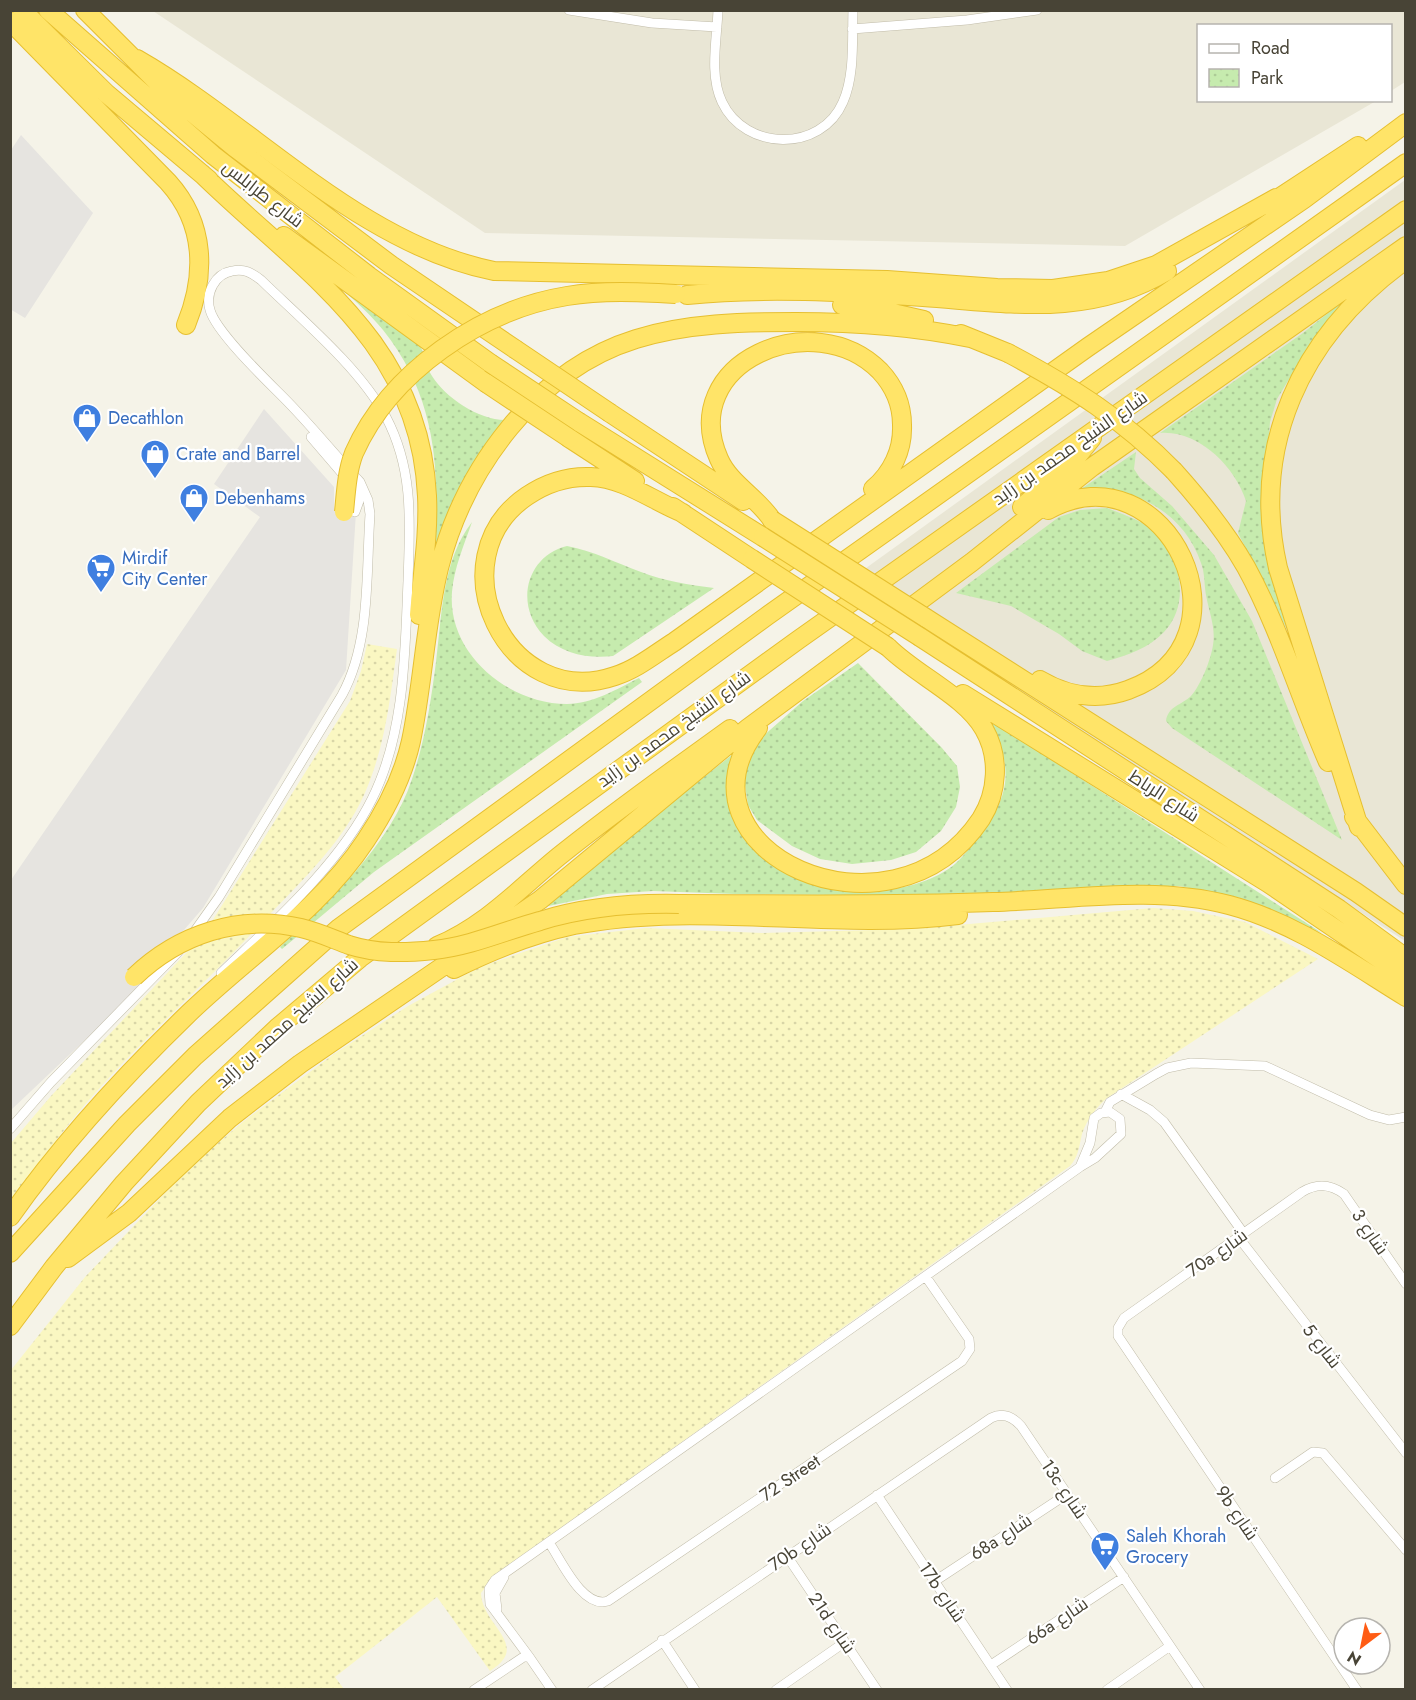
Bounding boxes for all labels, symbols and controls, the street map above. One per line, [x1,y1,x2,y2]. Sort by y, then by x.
legend [1197,24,1392,102]
text: Road [1251,35,1290,61]
text: Park [1251,65,1283,91]
street label: شارع طرابلس [217,154,309,234]
street label: شارع الشيخ محمد بن زايد [987,385,1153,511]
shop icon: Decathlon [71,402,103,444]
place label: Decathlon [108,405,184,431]
shop icon: Crate and Barrel [139,438,171,480]
place label: Crate and Barrel [176,441,300,467]
shop icon: Debenhams [178,482,210,524]
place label: Debenhams [215,485,305,511]
place label: Mirdif City Center [122,545,208,592]
supermarket icon: Mirdif City Center [85,552,117,594]
street label: شارع الشيخ محمد بن زايد [592,664,756,794]
street label: شارع الرباط [1124,763,1204,829]
street label: شارع الشيخ محمد بن زايد [210,952,364,1094]
street label: شارع 3 [1345,1204,1395,1260]
street label: 70a شارع [1181,1223,1253,1283]
street label: شارع 5 [1296,1318,1348,1374]
street label: 72 Street [755,1448,826,1508]
street label: 13c شارع [1035,1454,1093,1524]
street label: 9b شارع [1209,1480,1265,1546]
street label: 68a شارع [965,1507,1037,1567]
street label: 70b شارع [763,1516,837,1578]
place label: Saleh Khorah Grocery [1126,1523,1227,1570]
supermarket icon: Saleh Khorah Grocery [1089,1530,1121,1572]
street label: 17b شارع [912,1557,972,1627]
street label: 21d شارع [802,1587,862,1659]
street label: 66a شارع [1021,1591,1093,1651]
north arrow [1332,1616,1392,1676]
text: N [1343,1645,1366,1671]

